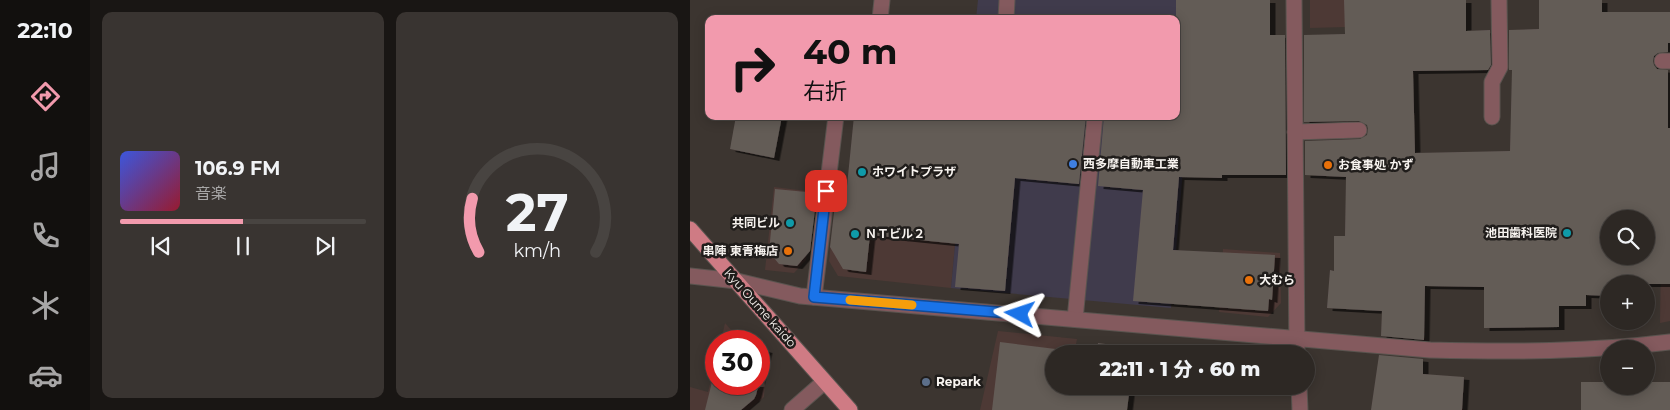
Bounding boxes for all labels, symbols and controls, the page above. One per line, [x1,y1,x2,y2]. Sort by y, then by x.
text: 22:10 [17,17,73,44]
text: 40 m [803,30,898,73]
icon: right [720,35,785,100]
text: 右折 [803,78,847,105]
icon: directions [28,79,63,114]
icon: music [28,149,63,184]
place label: 西多摩自動車工業 [1083,156,1179,171]
text: 106.9 FM [195,157,280,180]
place label: お食事処 かず [1338,157,1413,172]
marker: 西多摩自動車工業 [1067,158,1079,170]
marker: お食事処 かず [1322,159,1334,171]
place label: ホワイトプラザ [872,164,956,179]
marker: ホワイトプラザ [856,166,868,178]
pin [805,170,847,212]
icon: arrive [812,177,840,205]
text: 27 [506,181,568,244]
text: 音楽 [195,184,227,203]
map controls [1600,210,1655,395]
button: search [1600,210,1655,265]
place label: 共同ビル [732,215,780,230]
marker: 共同ビル [784,217,796,229]
icon: phone [28,218,63,253]
place label: 池田歯科医院 [1485,225,1557,240]
place label: ＮＴビル２ [865,226,925,241]
marker: 池田歯科医院 [1561,227,1573,239]
marker: ＮＴビル２ [849,228,861,240]
icon: previous [147,232,175,260]
icon: pause [229,232,257,260]
icon: next [311,232,339,260]
text: km/h [513,240,561,261]
place label: 串陣 東青梅店 [703,243,778,258]
marker: 串陣 東青梅店 [782,245,794,257]
street label: Kyu Oume kaido [721,265,800,350]
place label: 大むら [1259,272,1295,287]
marker: 大むら [1243,274,1255,286]
button: + [1600,275,1655,330]
position arrow [993,287,1045,339]
icon: climate [28,288,63,323]
speed limit sign: 30 [705,330,770,395]
button: − [1600,340,1655,395]
icon: car [28,358,63,393]
text: 22:11 · 1 分 · 60 m [1100,358,1260,381]
place label: Repark [936,374,981,389]
marker: Repark [920,376,932,388]

